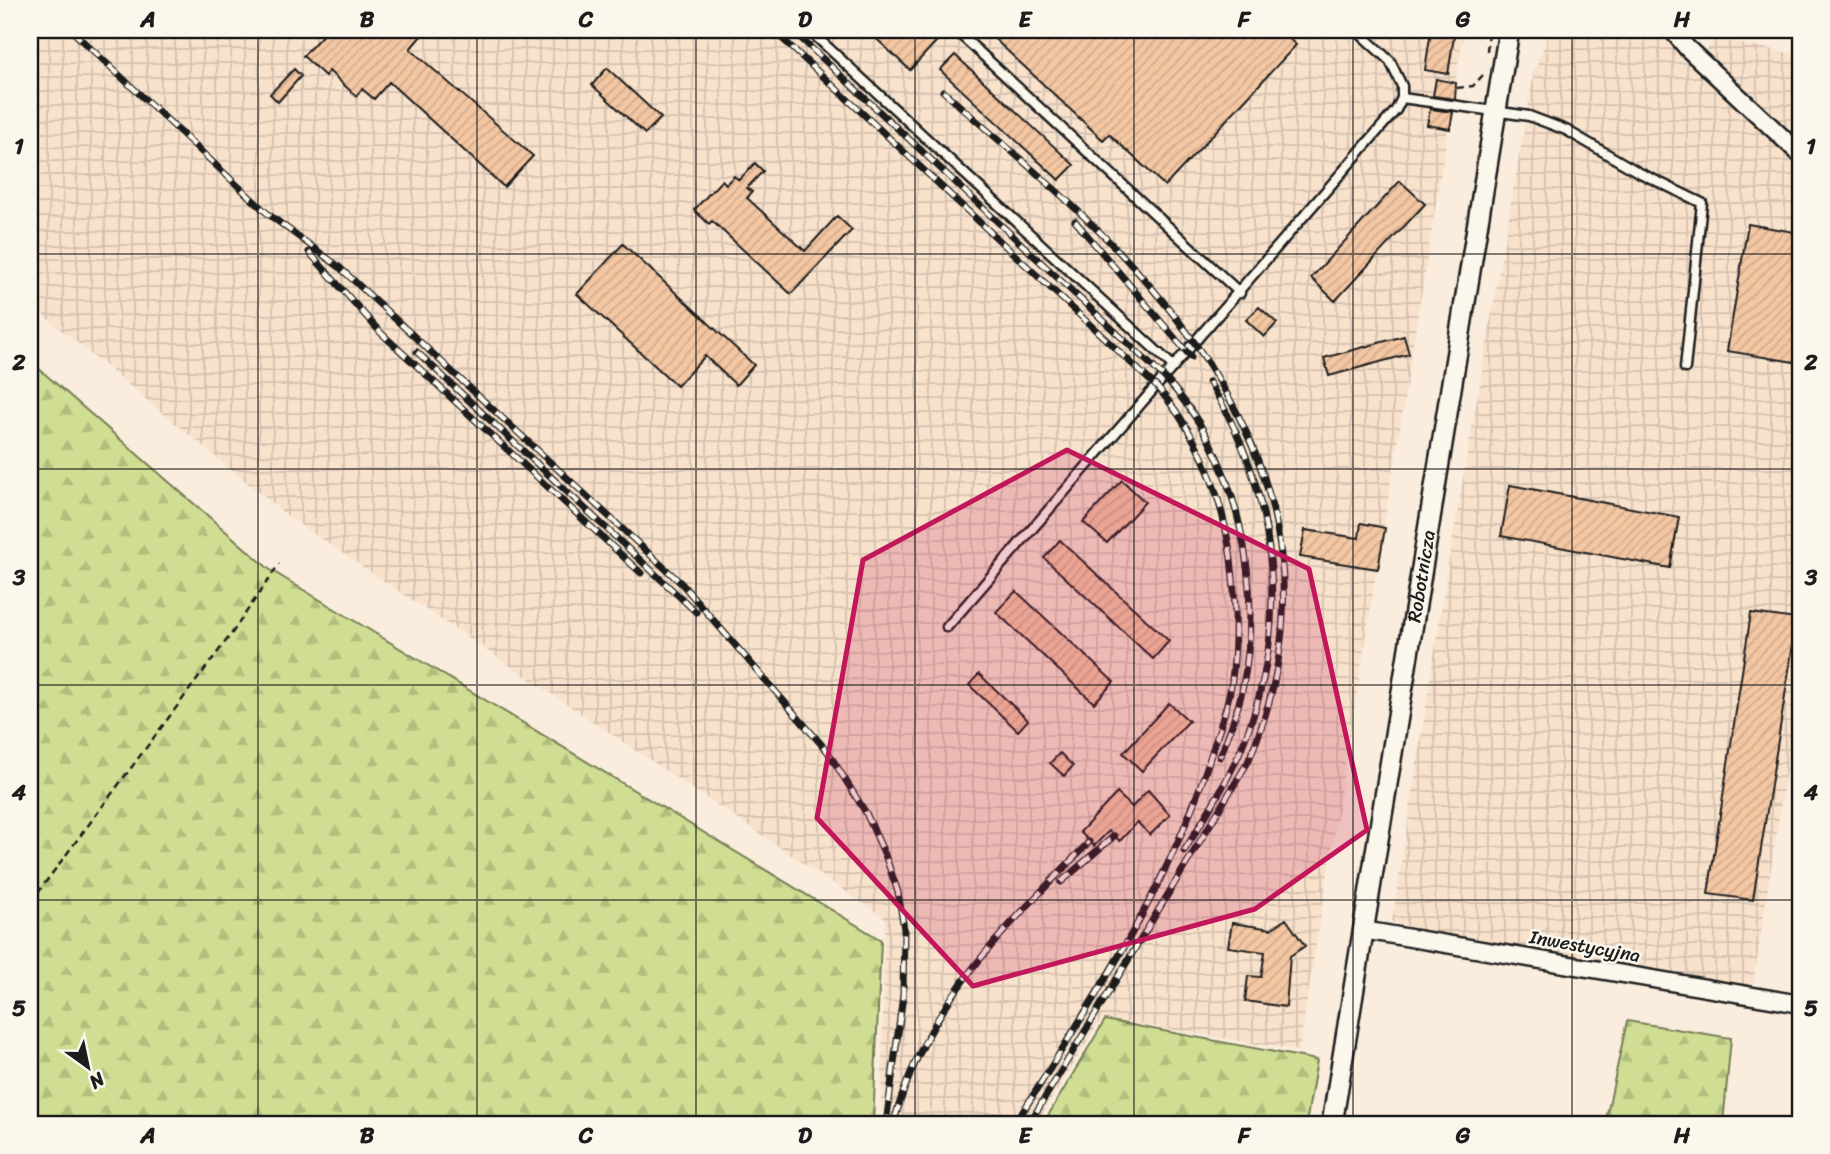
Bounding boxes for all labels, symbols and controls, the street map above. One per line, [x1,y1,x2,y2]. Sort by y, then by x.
text: A [139,0,156,40]
text: B [360,0,375,40]
text: C [578,0,594,40]
text: D [798,0,813,40]
text: E [1019,0,1034,40]
text: F [1237,0,1252,40]
text: G [1455,0,1471,40]
text: H [1673,0,1691,40]
text: 1 [14,126,24,167]
text: 1 [1806,126,1816,167]
text: 2 [11,342,26,383]
text: 2 [1803,342,1818,383]
street label: Robotnicza [1397,527,1444,625]
text: 3 [12,557,26,598]
text: 3 [1804,557,1818,598]
text: 4 [11,772,27,813]
text: 4 [1803,772,1819,813]
street label: Inwestycyjna [1526,920,1643,972]
text: 5 [12,988,26,1029]
text: 5 [1804,988,1818,1029]
north arrow [52,1032,122,1102]
text: N [82,1063,112,1099]
text: A [139,1115,156,1154]
text: B [360,1115,375,1154]
text: C [578,1115,594,1154]
text: D [798,1115,813,1154]
text: E [1019,1115,1034,1154]
text: F [1237,1115,1252,1154]
text: G [1455,1115,1471,1154]
text: H [1673,1115,1691,1154]

